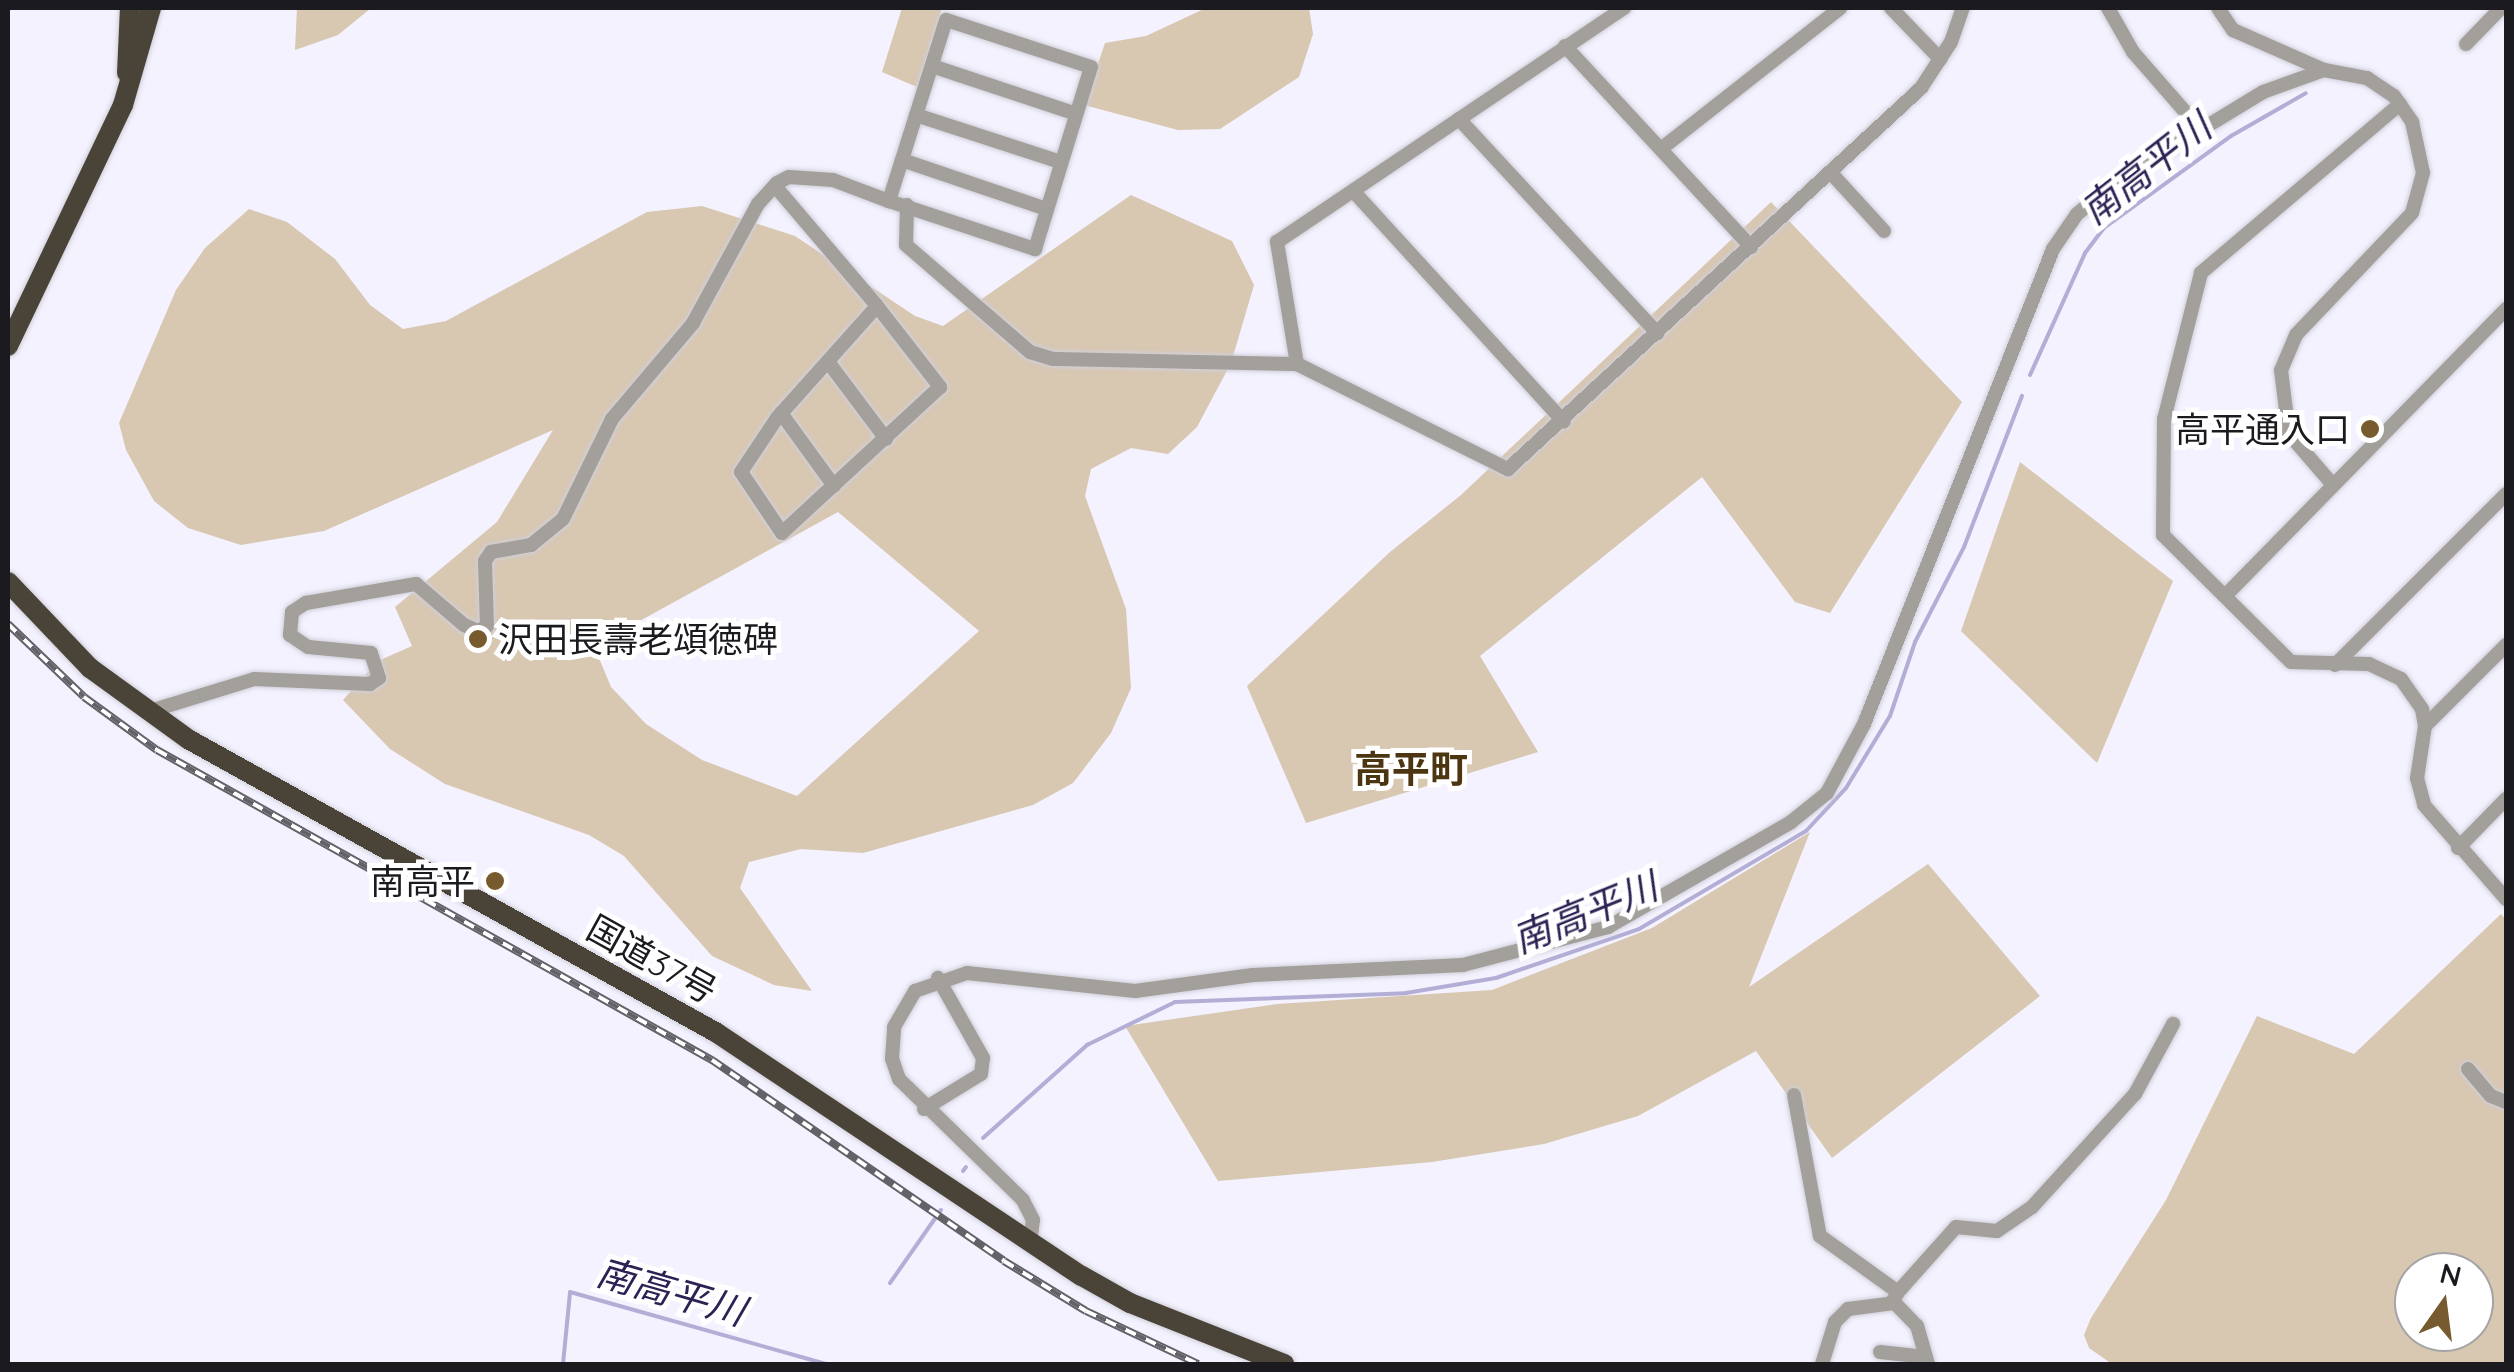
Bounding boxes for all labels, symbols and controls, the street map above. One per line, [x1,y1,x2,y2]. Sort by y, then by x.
water label: 南高平川 [2072,104,2220,234]
place label: 高平通入口 [2175,408,2350,450]
marker: 高平通入口 [2359,418,2381,440]
place label: 沢田長壽老頌徳碑 [498,618,778,660]
marker: 沢田長壽老頌徳碑 [467,628,489,650]
district label: 高平町 [1354,747,1468,793]
place label: 南高平 [370,860,475,902]
water label: 南高平川 [1506,863,1664,963]
marker: 南高平 [484,870,506,892]
street label: 国道37号 [580,906,724,1012]
water label: 南高平川 [592,1249,750,1335]
north arrow [2394,1252,2494,1352]
text: N [2437,1255,2465,1294]

